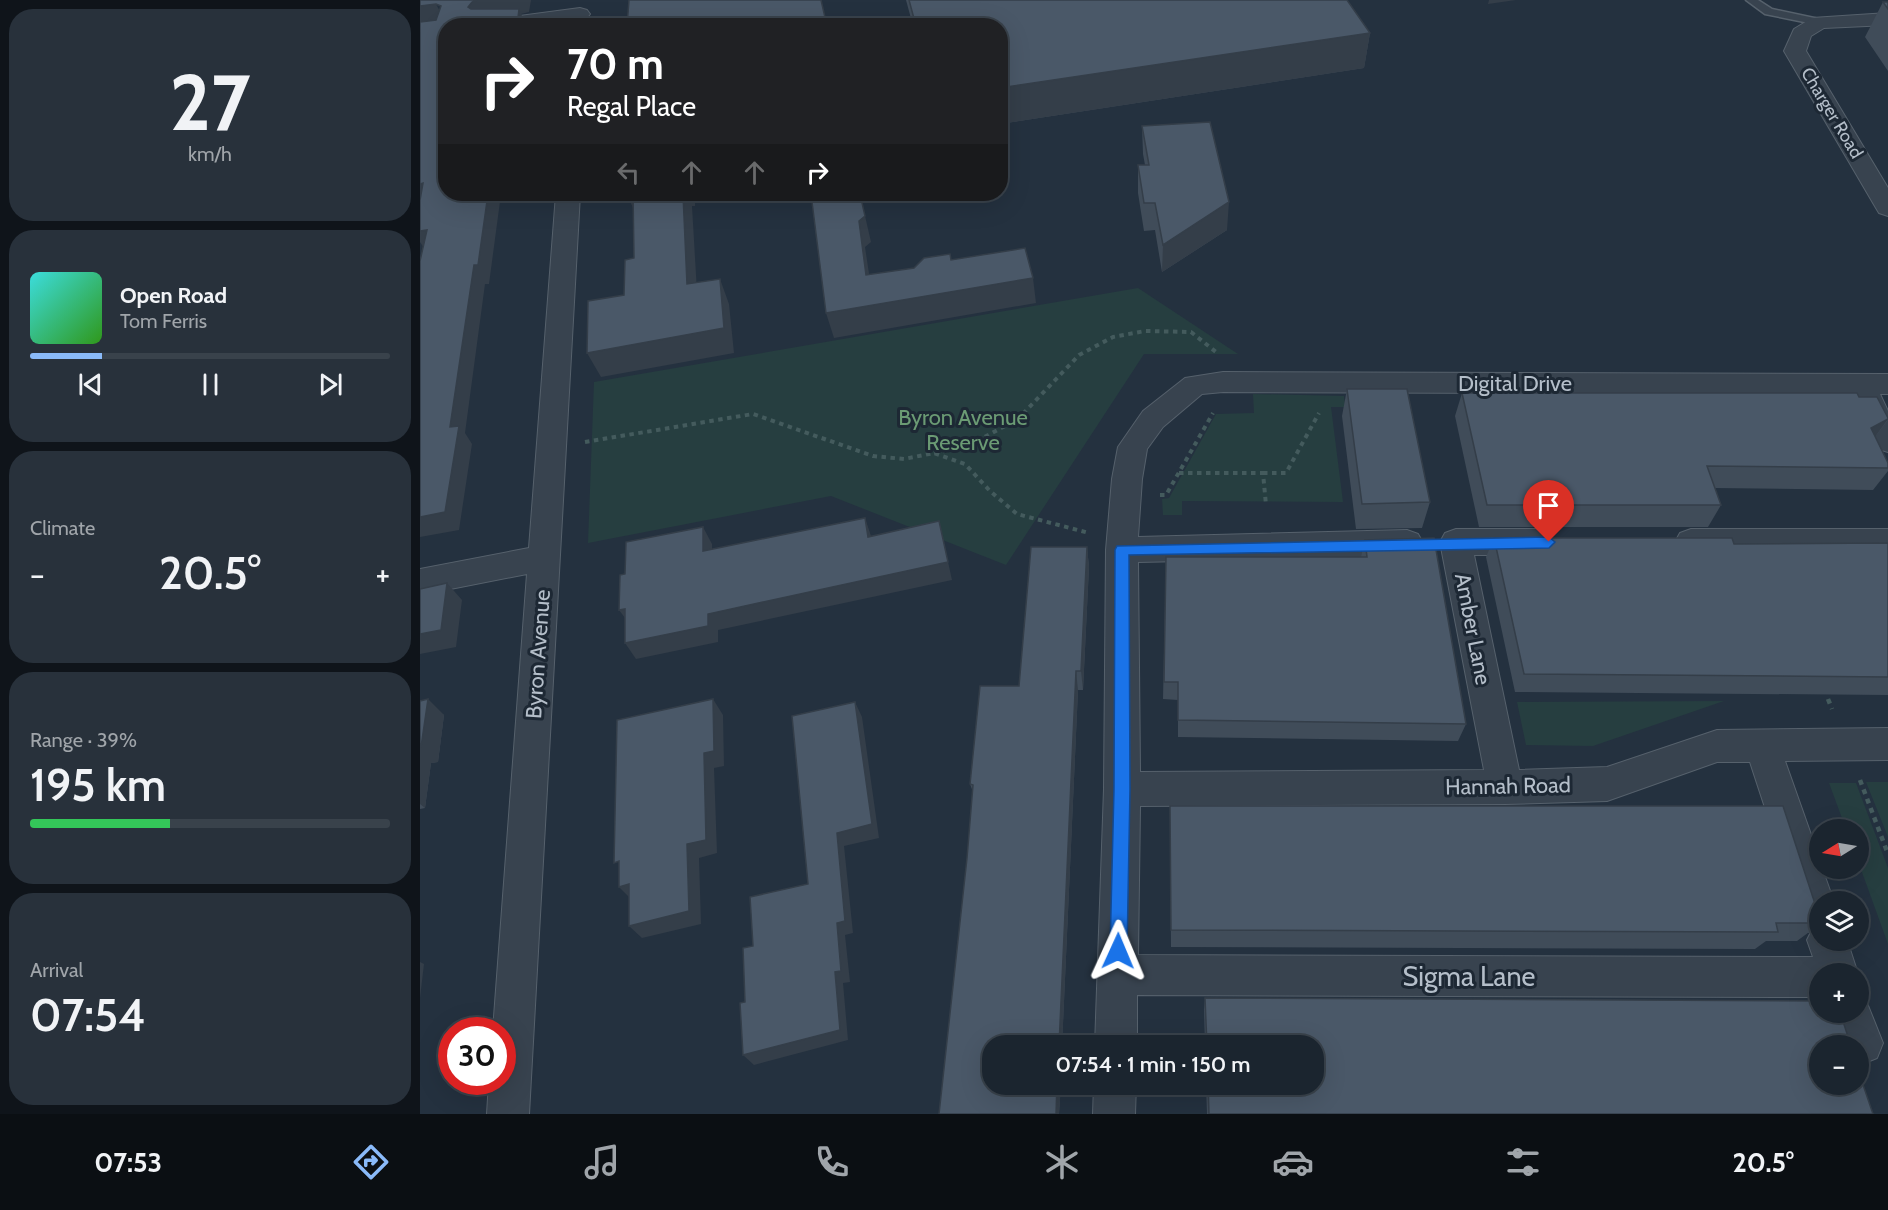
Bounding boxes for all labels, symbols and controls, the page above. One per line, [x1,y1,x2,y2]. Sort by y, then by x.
text: 70 m [567,38,664,90]
icon: right [468,42,546,120]
text: 27 [169,55,251,150]
street label: Charger Road [1796,64,1868,162]
text: Regal Place [567,90,696,123]
text: km/h [188,142,232,166]
icon: left [612,156,645,189]
icon: ahead [675,156,708,189]
icon: ahead [738,156,771,189]
icon: right [801,156,834,189]
text: Open Road [120,282,227,309]
text: Tom Ferris [120,309,207,333]
icon: previous [74,368,107,401]
icon: pause [194,368,227,401]
icon: next [314,368,347,401]
street label: Digital Drive [1458,370,1572,397]
park label: Byron Avenue Reserve [898,404,1028,456]
pin [1523,480,1574,542]
icon: arrive [1532,489,1565,522]
text: Climate [30,516,95,540]
text: 20.5° [159,546,261,600]
text: − [30,554,45,594]
text: + [375,554,390,594]
street label: Amber Lane [1449,571,1497,687]
street label: Byron Avenue [520,588,556,720]
text: Range · 39% [30,728,137,752]
text: 195 km [30,758,166,812]
street label: Hannah Road [1445,771,1571,801]
north arrow [1809,819,1869,879]
map controls [1809,819,1869,1095]
button: layers [1809,891,1869,951]
position arrow [1086,919,1150,983]
text: Arrival [30,958,83,982]
street label: Sigma Lane [1403,960,1536,993]
button: + [1809,963,1869,1023]
text: 07:54 [30,988,146,1042]
speed limit sign: 30 [438,1017,516,1095]
button: − [1809,1035,1869,1095]
text: 07:54 · 1 min · 150 m [1056,1051,1250,1078]
icon: directions [350,1141,392,1183]
icon: music [581,1141,623,1183]
icon: phone [811,1141,853,1183]
icon: climate [1041,1141,1083,1183]
icon: car [1272,1141,1314,1183]
icon: filters [1502,1141,1544,1183]
text: 07:53 [94,1146,162,1179]
text: 20.5° [1732,1146,1794,1179]

